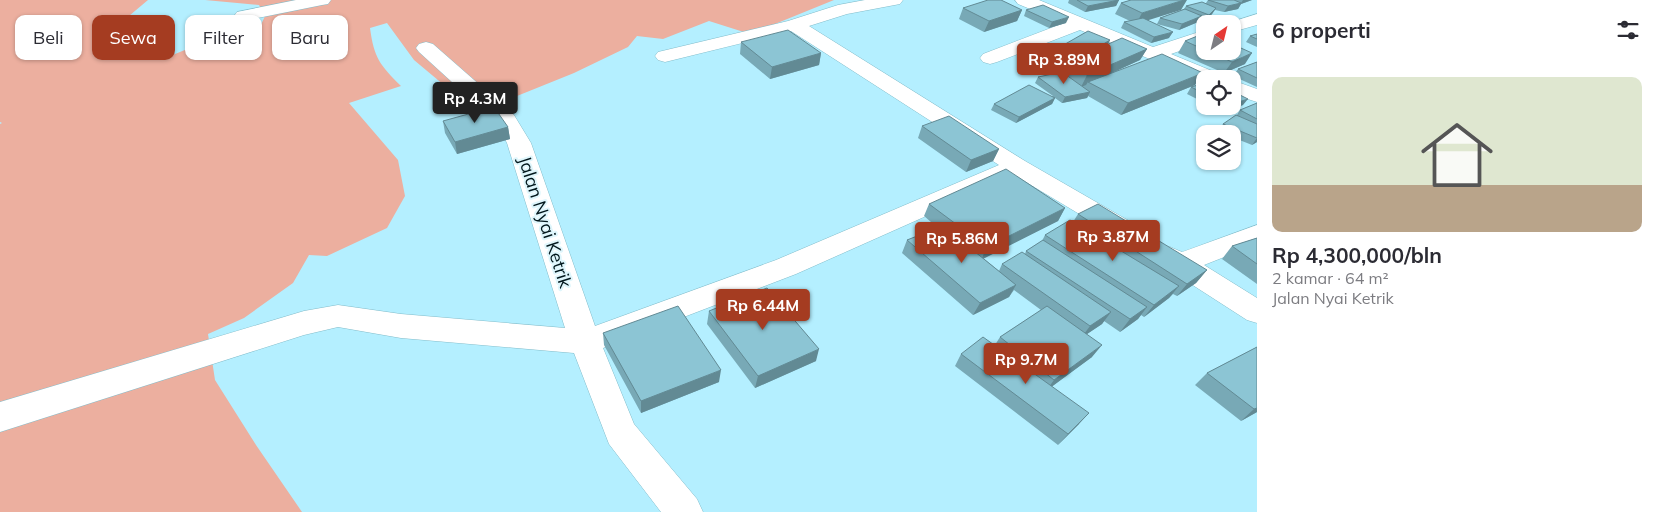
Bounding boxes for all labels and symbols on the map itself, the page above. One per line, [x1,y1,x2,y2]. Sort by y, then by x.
north arrow [1196,15,1241,60]
pin: Rp 3.89M [1012,42,1116,85]
pin: Rp 4.3M [429,82,521,124]
street label: Jalan Nyai Ketrik [513,153,578,291]
pin: Rp 3.87M [1061,220,1165,262]
pin: Rp 5.86M [910,222,1014,264]
pin: Rp 6.44M [711,288,815,331]
pin: Rp 9.7M [980,342,1072,385]

